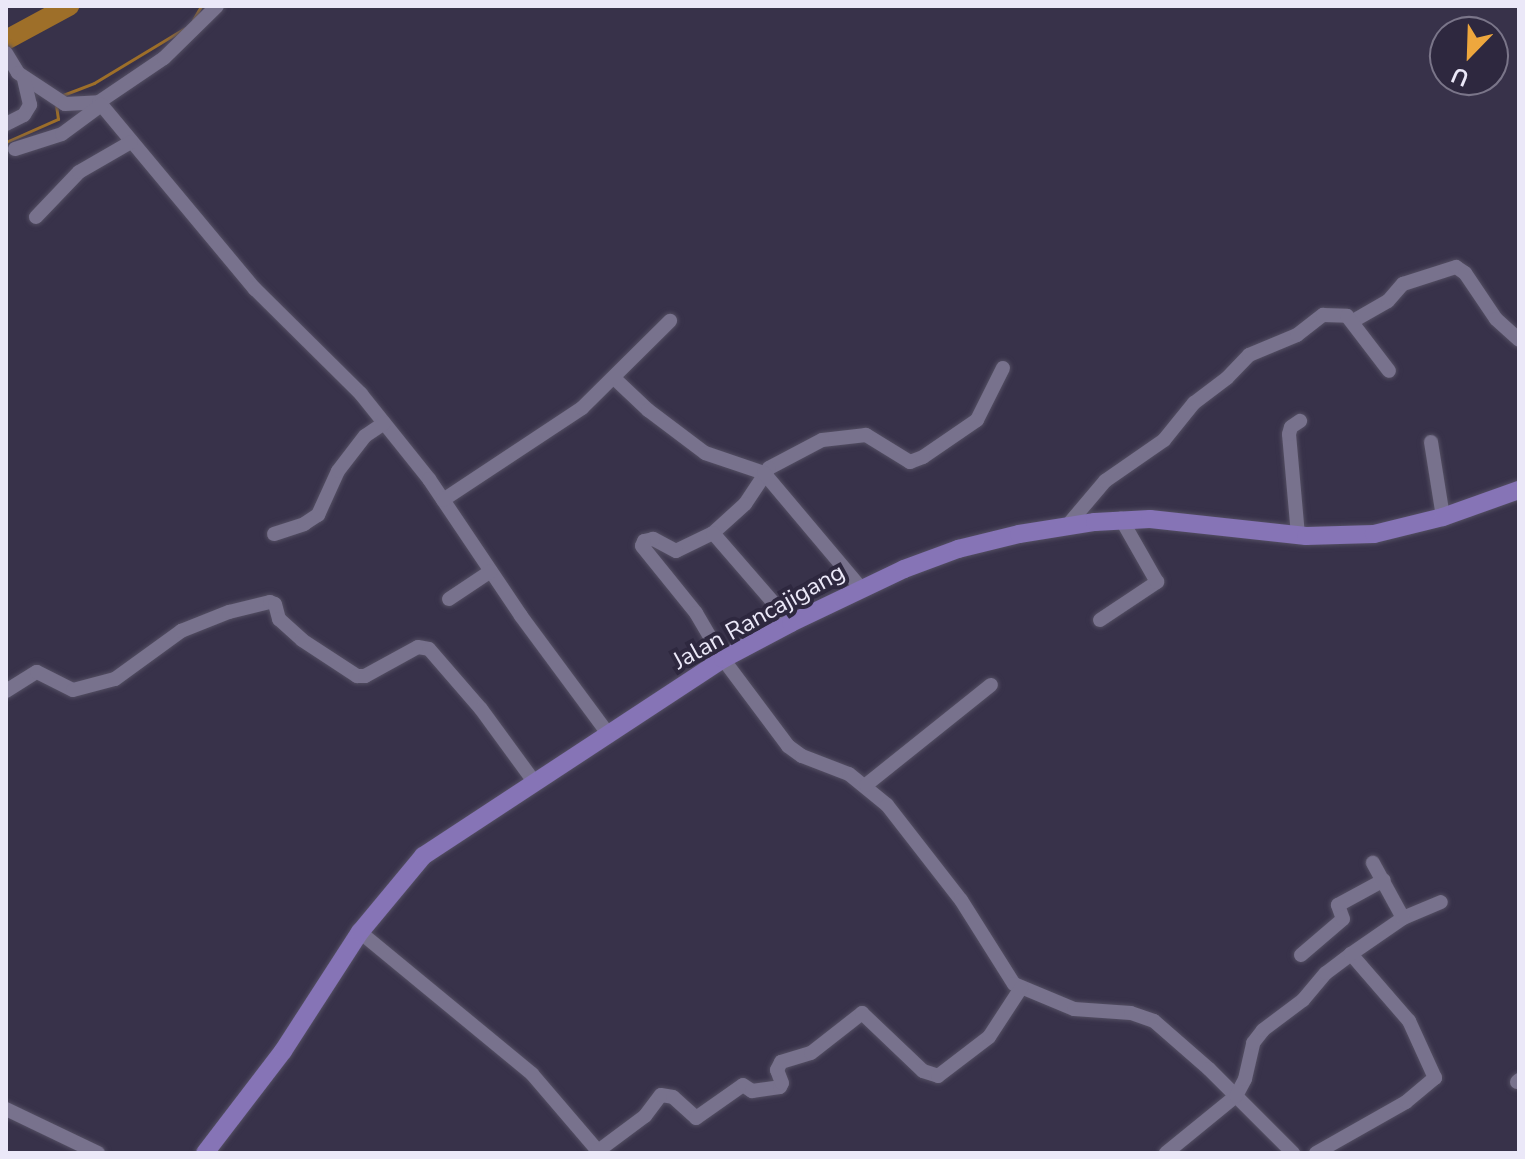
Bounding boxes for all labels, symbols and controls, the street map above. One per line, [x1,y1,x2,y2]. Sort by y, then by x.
north arrow [1429,16,1509,96]
text: U [1447,59,1474,93]
street label: Jalan Rancajigang [668,558,850,676]

